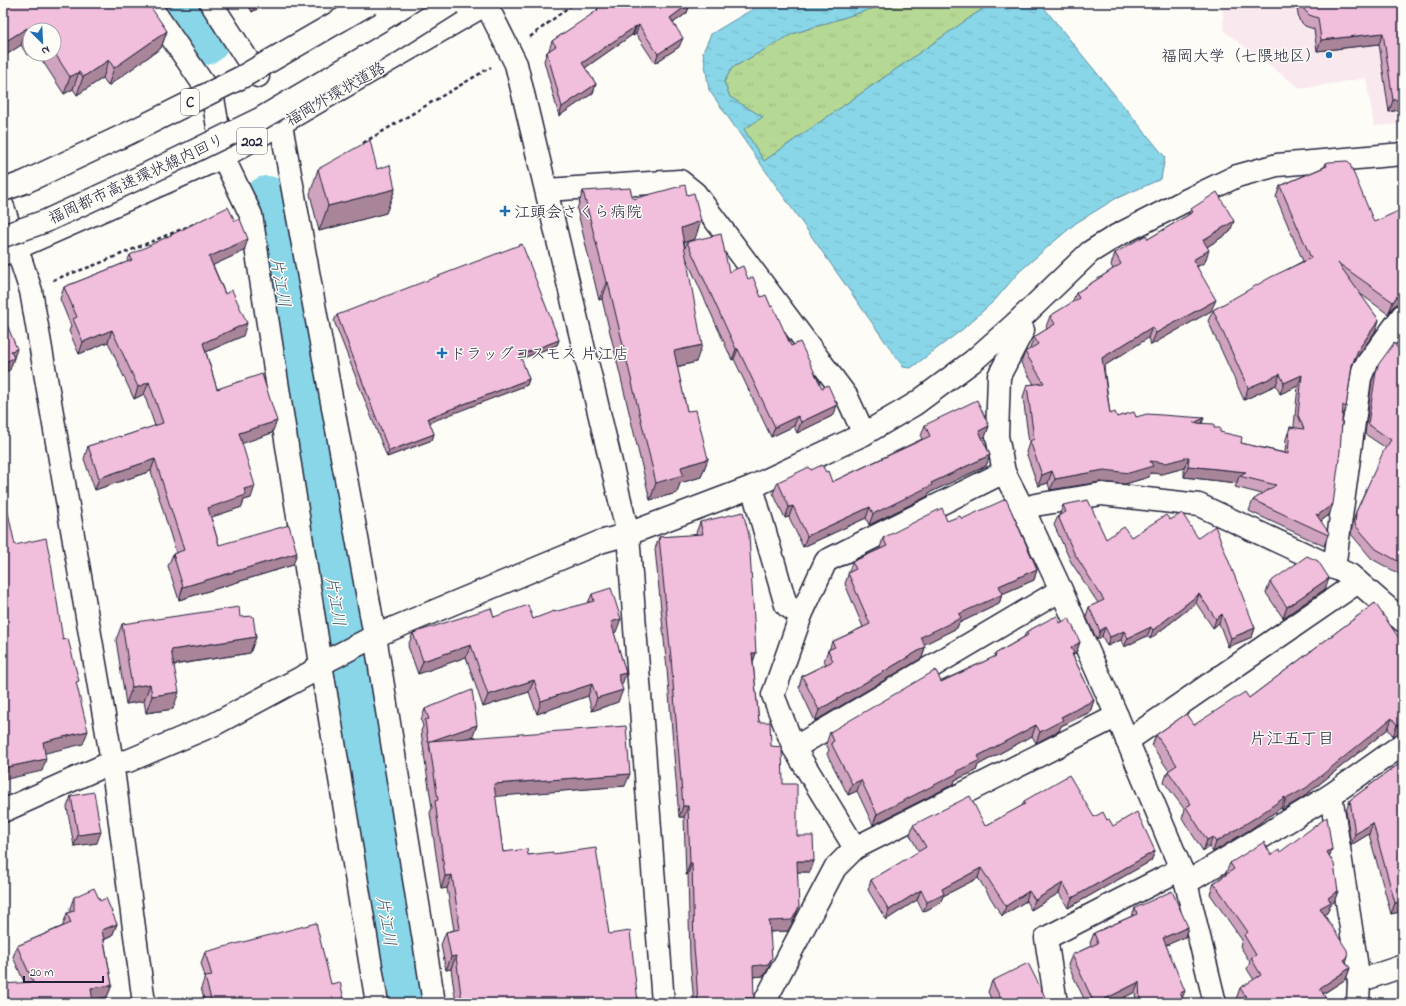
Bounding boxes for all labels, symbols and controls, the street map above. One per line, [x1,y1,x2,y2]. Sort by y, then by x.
north arrow [22,22,62,62]
text: N [39,41,52,59]
place label: 福岡大学（七隈地区） [1161,45,1321,69]
marker: 福岡大学（七隈地区） [1324,50,1334,60]
street label: 福岡外環状道路 [281,56,391,133]
road number: C [181,89,199,115]
street label: 福岡都市高速環状線内回り [45,128,229,231]
road number: 202 [237,128,267,154]
place label: 江頭会さくら病院 [514,201,642,225]
marker: 江頭会さくら病院 [499,205,511,217]
water label: 片江川 [263,255,296,310]
place label: ドラッグコスモス 片江店 [450,343,629,367]
marker: ドラッグコスモス 片江店 [437,348,447,358]
water label: 片江川 [318,574,351,629]
district label: 片江五丁目 [1250,727,1335,752]
water label: 片江川 [369,894,402,948]
scale bar [24,958,103,984]
text: 20 m [30,964,53,982]

